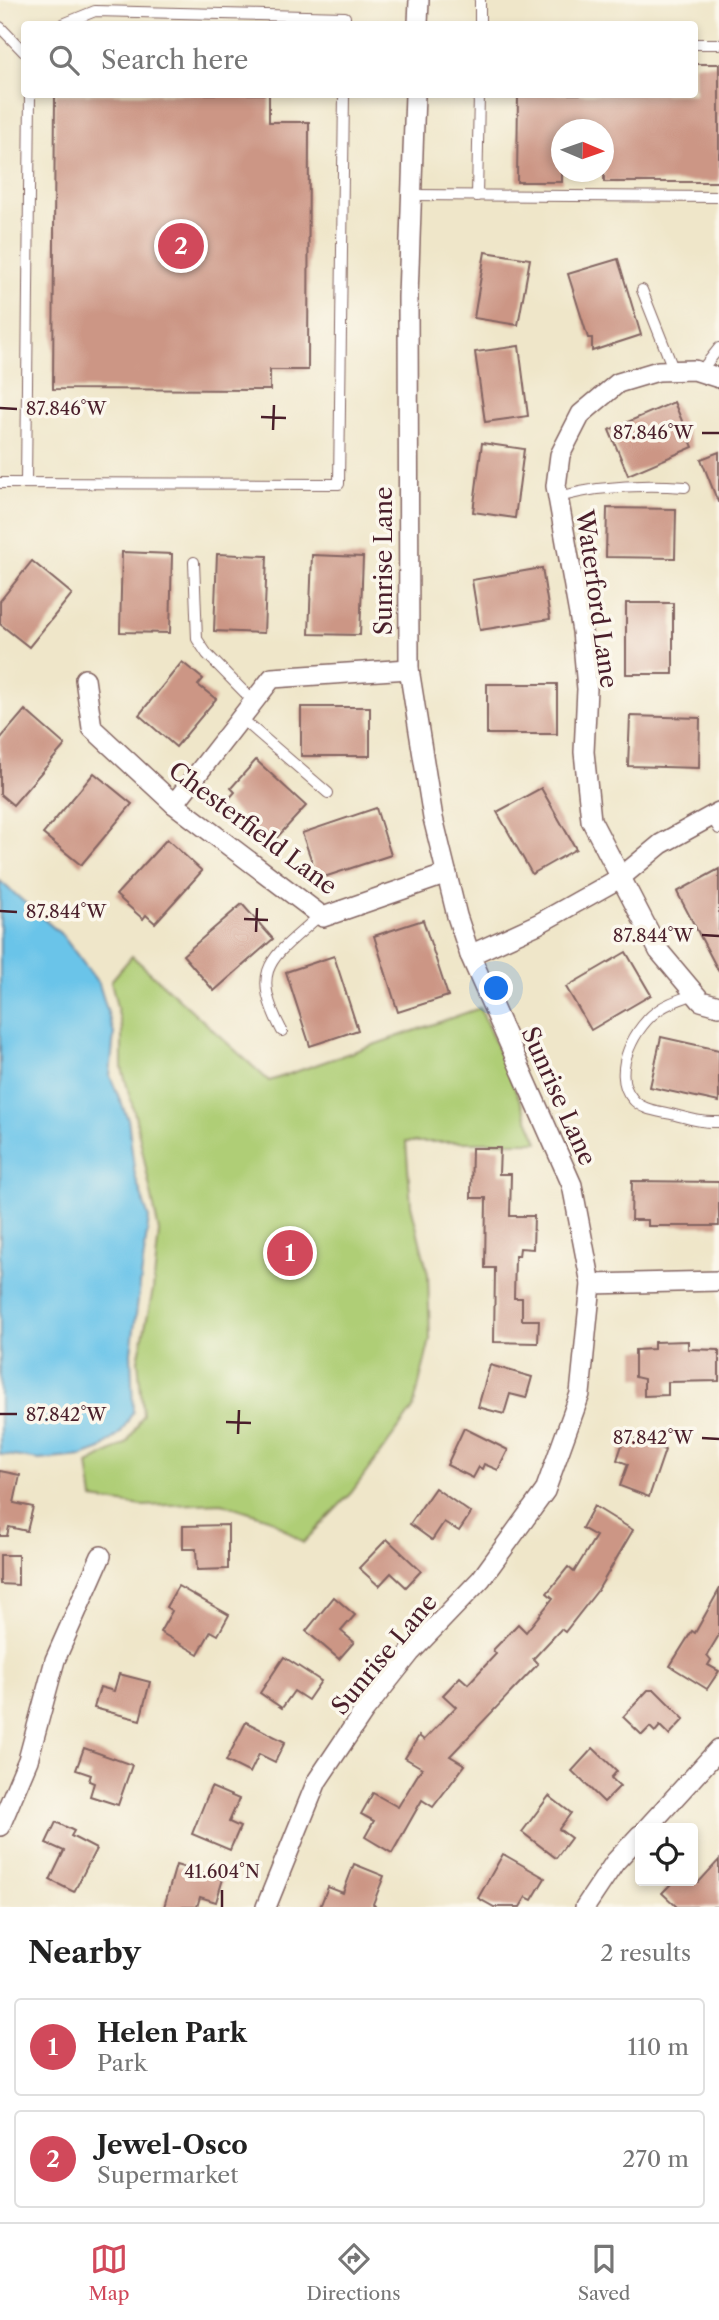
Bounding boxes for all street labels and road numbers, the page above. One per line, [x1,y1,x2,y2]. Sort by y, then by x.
street label: Sunrise Lane [369,487,398,635]
street label: Waterford Lane [570,507,624,690]
street label: Chesterfield Lane [163,755,343,901]
street label: Sunrise Lane [516,1022,602,1170]
street label: Sunrise Lane [325,1588,443,1720]

